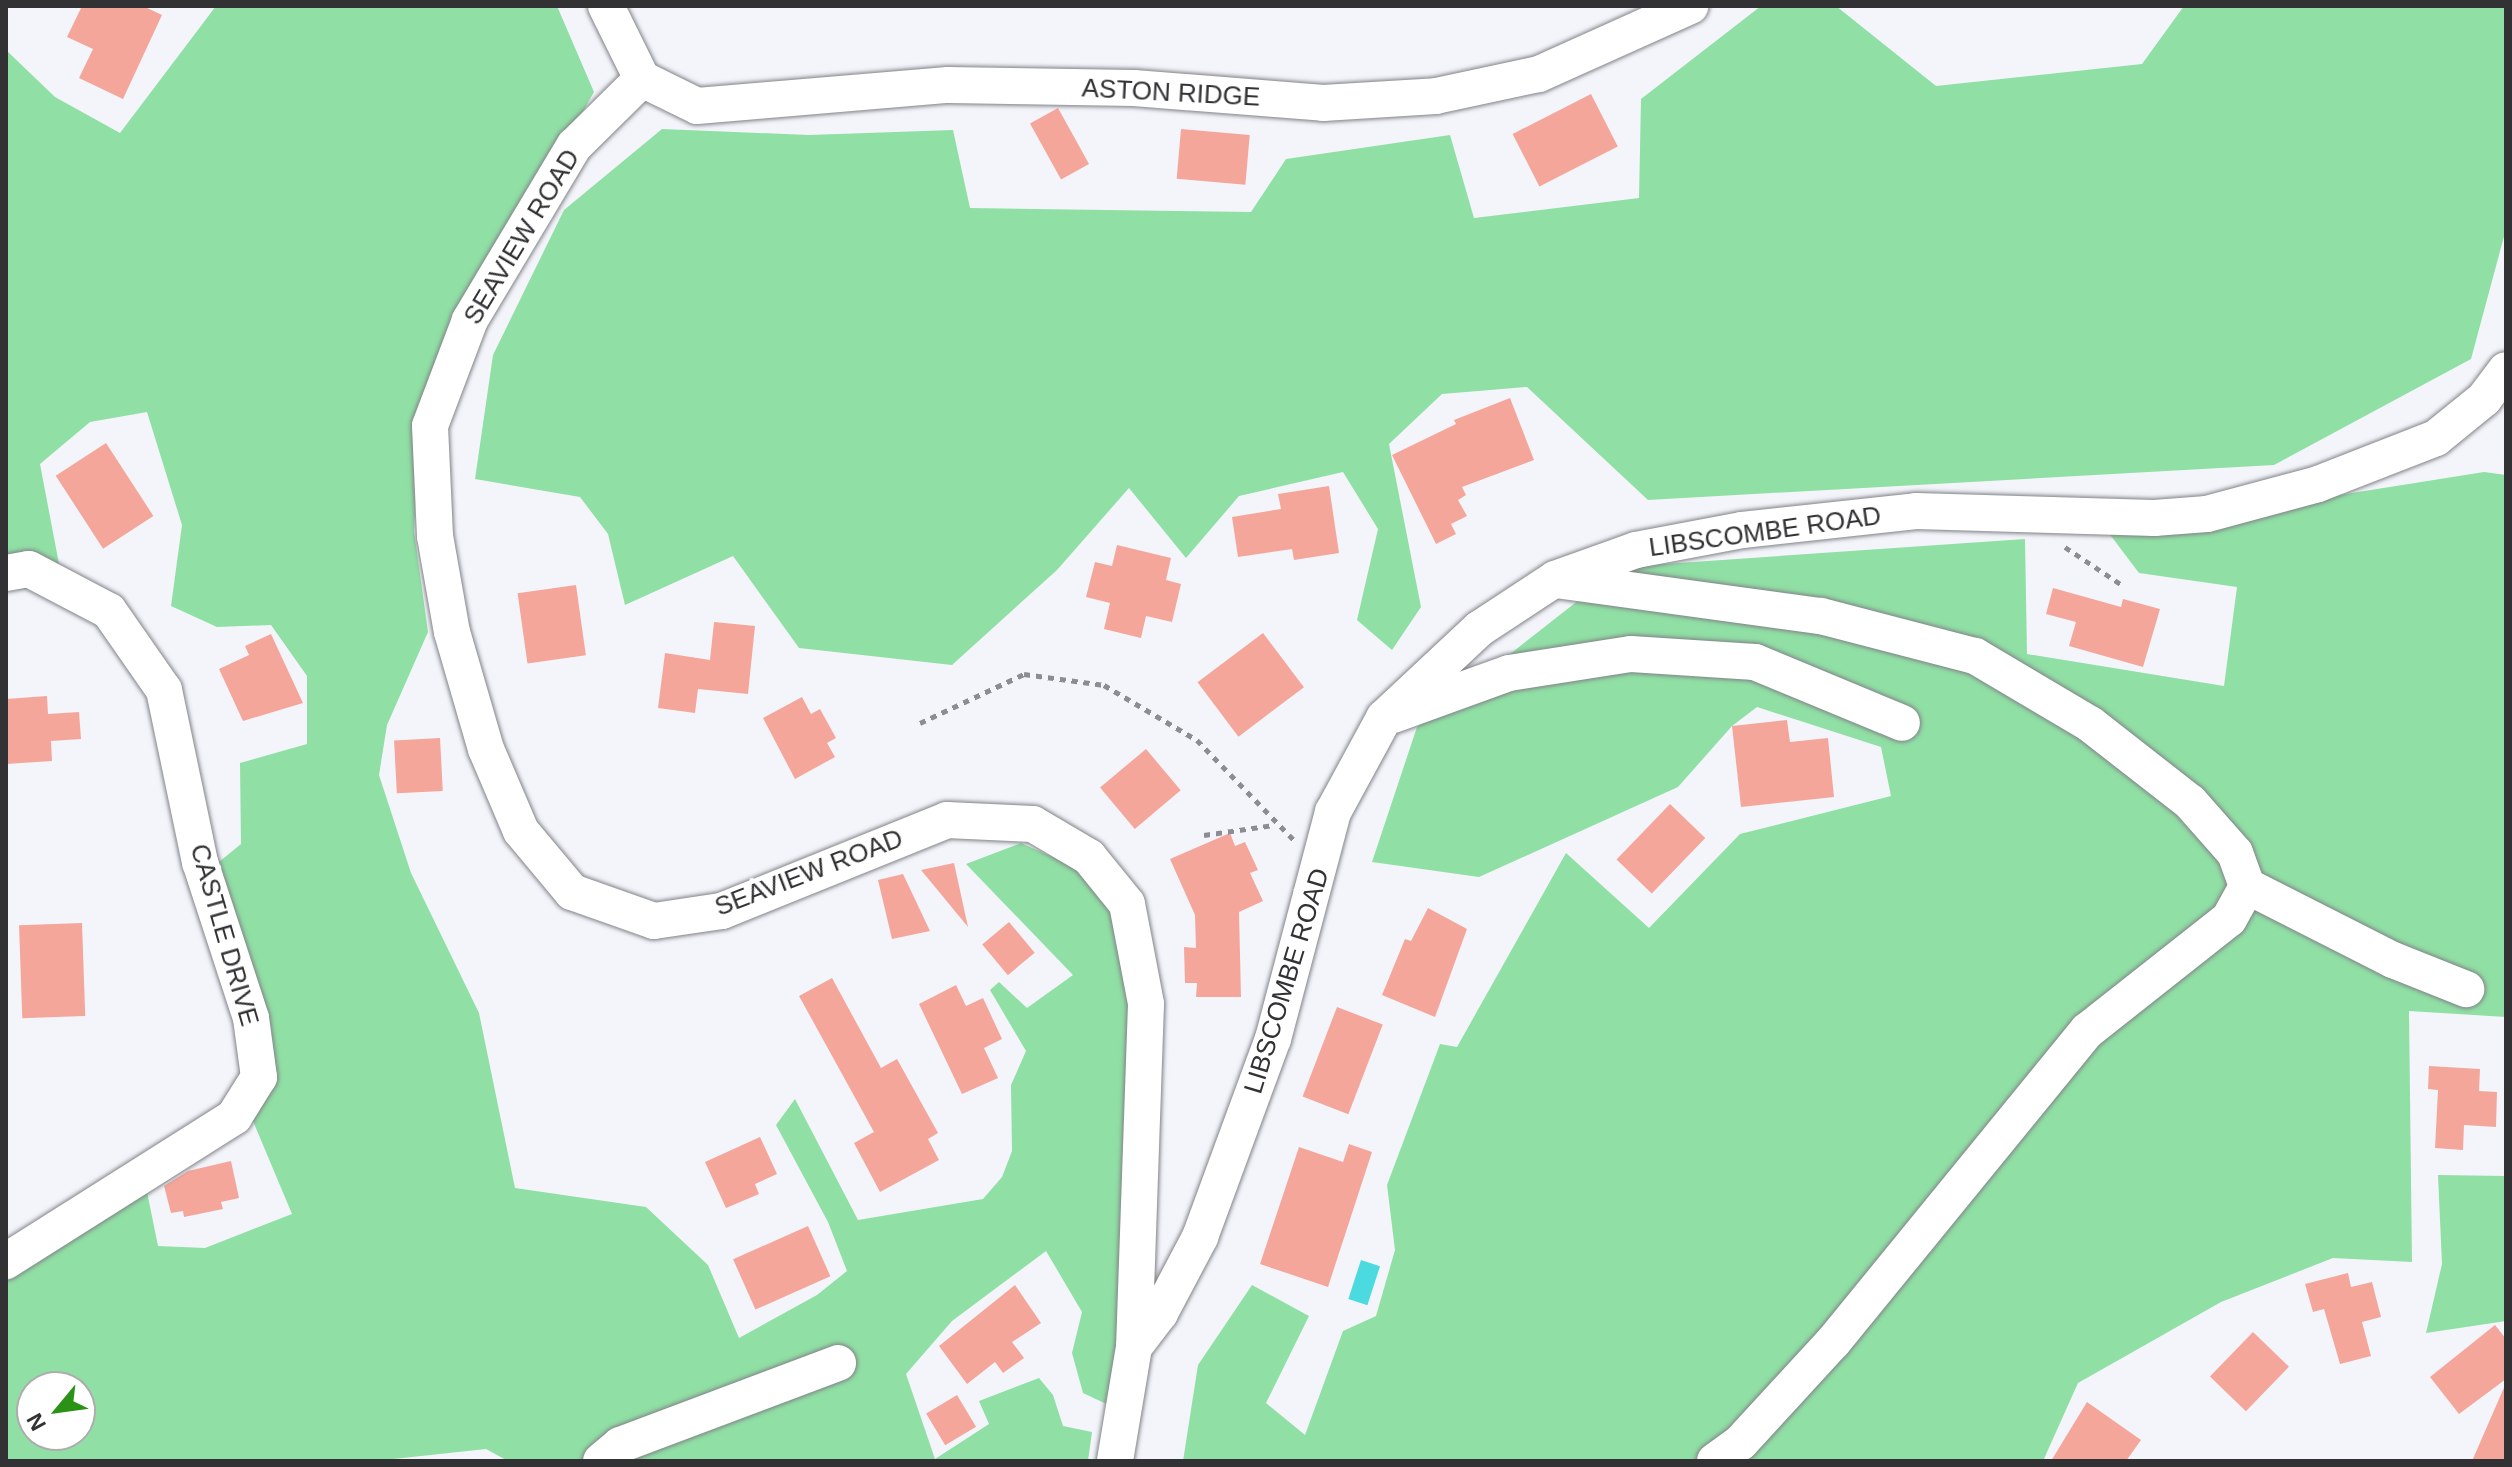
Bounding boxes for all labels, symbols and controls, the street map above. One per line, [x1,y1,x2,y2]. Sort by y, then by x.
street label: ASTON RIDGE [1081,73,1261,113]
street label: SEAVIEW ROAD [457,144,587,330]
street label: LIBSCOMBE ROAD [1647,500,1883,564]
street label: SEAVIEW ROAD [711,823,907,923]
street label: CASTLE DRIVE [183,840,265,1030]
street label: LIBSCOMBE ROAD [1238,865,1336,1097]
north arrow [16,1371,96,1451]
text: N [22,1409,51,1435]

